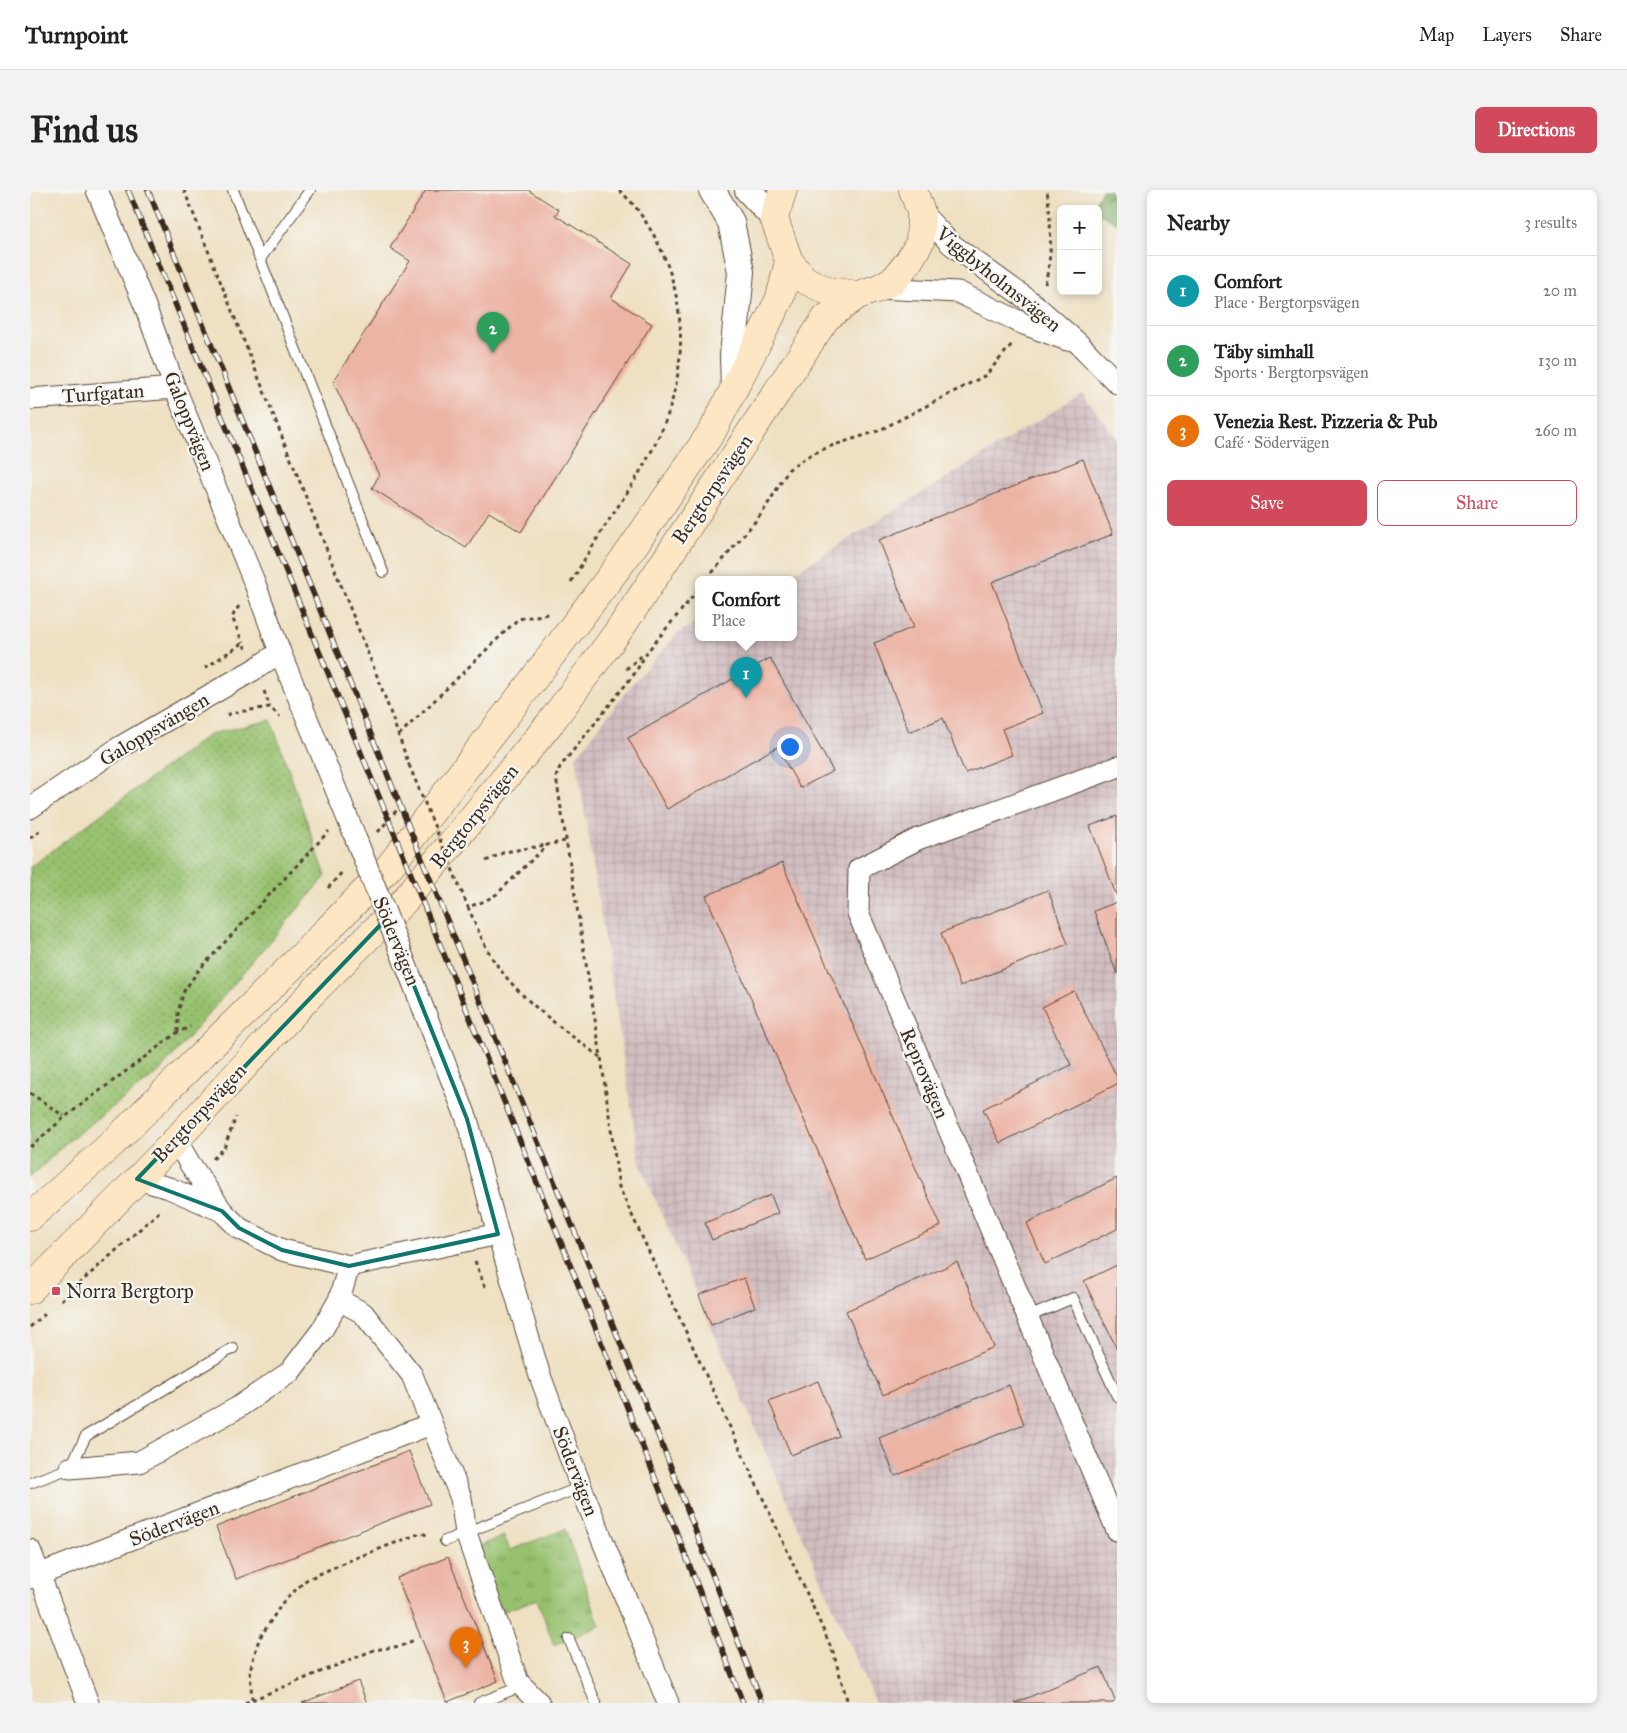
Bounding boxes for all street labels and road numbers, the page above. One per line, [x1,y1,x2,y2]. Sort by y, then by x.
street label: Viggbyholmsvägen [930,221,1066,338]
street label: Galoppvägen [158,368,221,475]
street label: Turfgatan [61,378,145,409]
street label: Bergtorpsvägen [667,430,758,549]
street label: Galoppsvängen [95,687,214,772]
street label: Bergtorpsvägen [425,759,524,873]
street label: Södervägen [367,893,426,990]
street label: Reprovägen [894,1024,955,1122]
street label: Bergtorpsvägen [147,1058,252,1168]
street label: Södervägen [547,1423,604,1520]
street label: Södervägen [126,1495,223,1552]

